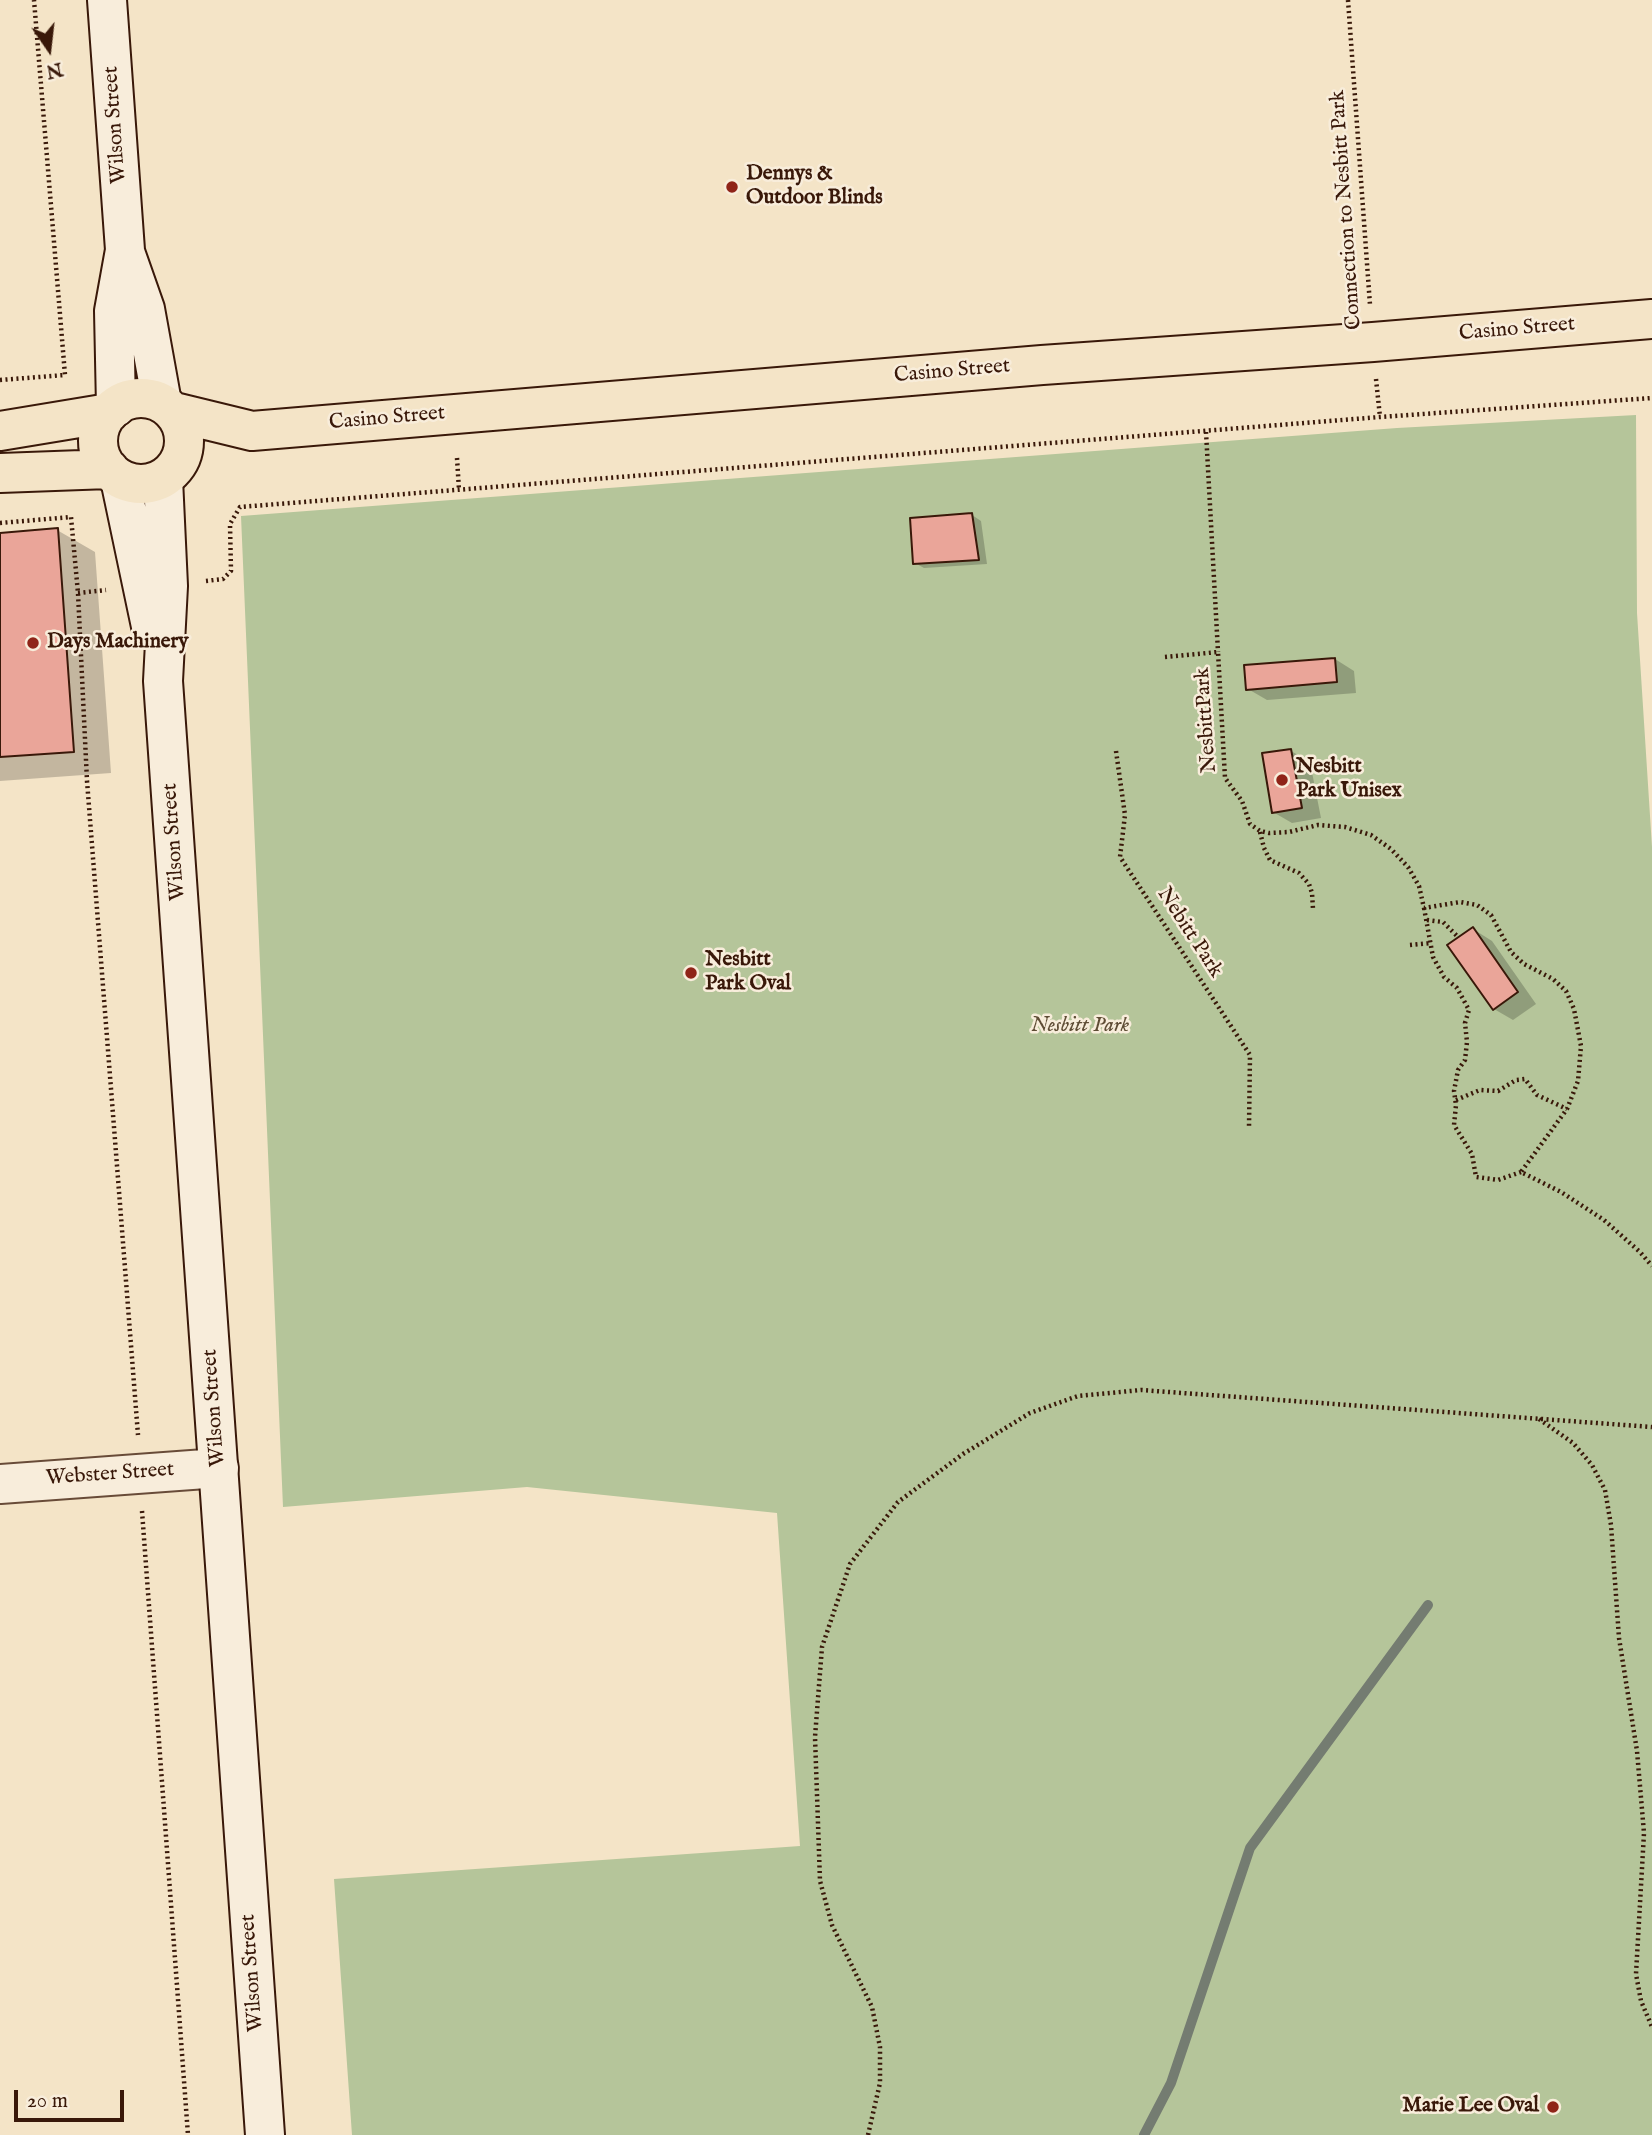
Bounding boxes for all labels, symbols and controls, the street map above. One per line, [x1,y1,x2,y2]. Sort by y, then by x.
north arrow [14,14,84,84]
text: N [43,56,65,83]
street label: Wilson Street [99,65,133,185]
street label: Connection to Nesbitt Park [1326,89,1368,331]
place label: Dennys & Outdoor Blinds [746,162,883,212]
marker: Dennys & Outdoor Blinds [724,179,740,195]
street label: Casino Street [1458,312,1576,348]
street label: Casino Street [893,354,1011,390]
street label: Casino Street [328,401,446,437]
place label: Days Machinery [47,630,189,656]
marker: Days Machinery [25,635,41,651]
street label: NesbittPark [1191,666,1223,774]
place label: Nesbitt Park Unisex [1296,755,1402,805]
marker: Nesbitt Park Unisex [1274,772,1290,788]
street label: Wilson Street [158,782,192,902]
street label: Nebitt Park [1150,883,1228,983]
place label: Nesbitt Park Oval [705,948,791,998]
marker: Nesbitt Park Oval [683,965,699,981]
park label: Nesbitt Park [1031,1014,1129,1040]
street label: Wilson Street [198,1348,232,1468]
street label: Webster Street [45,1458,175,1492]
street label: Wilson Street [236,1913,270,2033]
scale bar [18,2076,128,2120]
text: 20 m [27,2088,68,2115]
place label: Marie Lee Oval [1402,2094,1539,2120]
marker: Marie Lee Oval [1545,2099,1561,2115]

